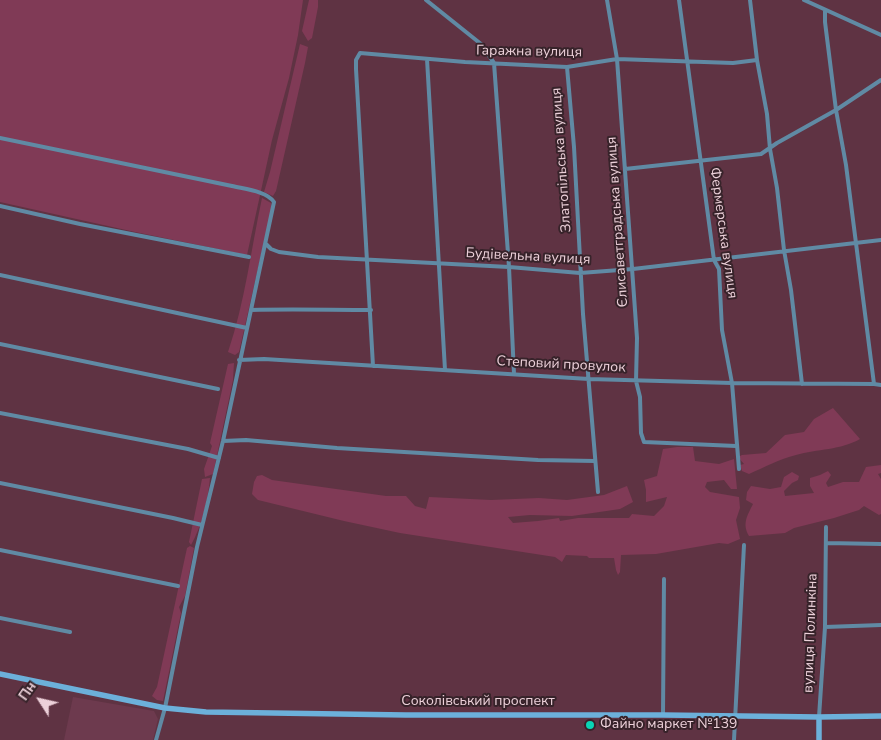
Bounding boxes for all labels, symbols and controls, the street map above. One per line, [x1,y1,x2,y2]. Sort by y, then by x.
street label: Гаражна вулиця [476,43,582,61]
street label: Златопільська вулиця [549,87,575,233]
street label: Єлисаветградська вулиця [604,136,632,308]
street label: Фермерська вулиця [705,166,741,300]
street label: Будівельна вулиця [465,245,591,269]
street label: Степовий провулок [496,353,626,377]
street label: вулиця Полинкіна [801,573,821,693]
north arrow [15,675,65,725]
text: Пн [14,678,41,704]
street label: Соколівський проспект [401,694,555,710]
place label: Файно маркет №139 [600,717,737,733]
marker: Файно маркет №139 [584,719,596,731]

